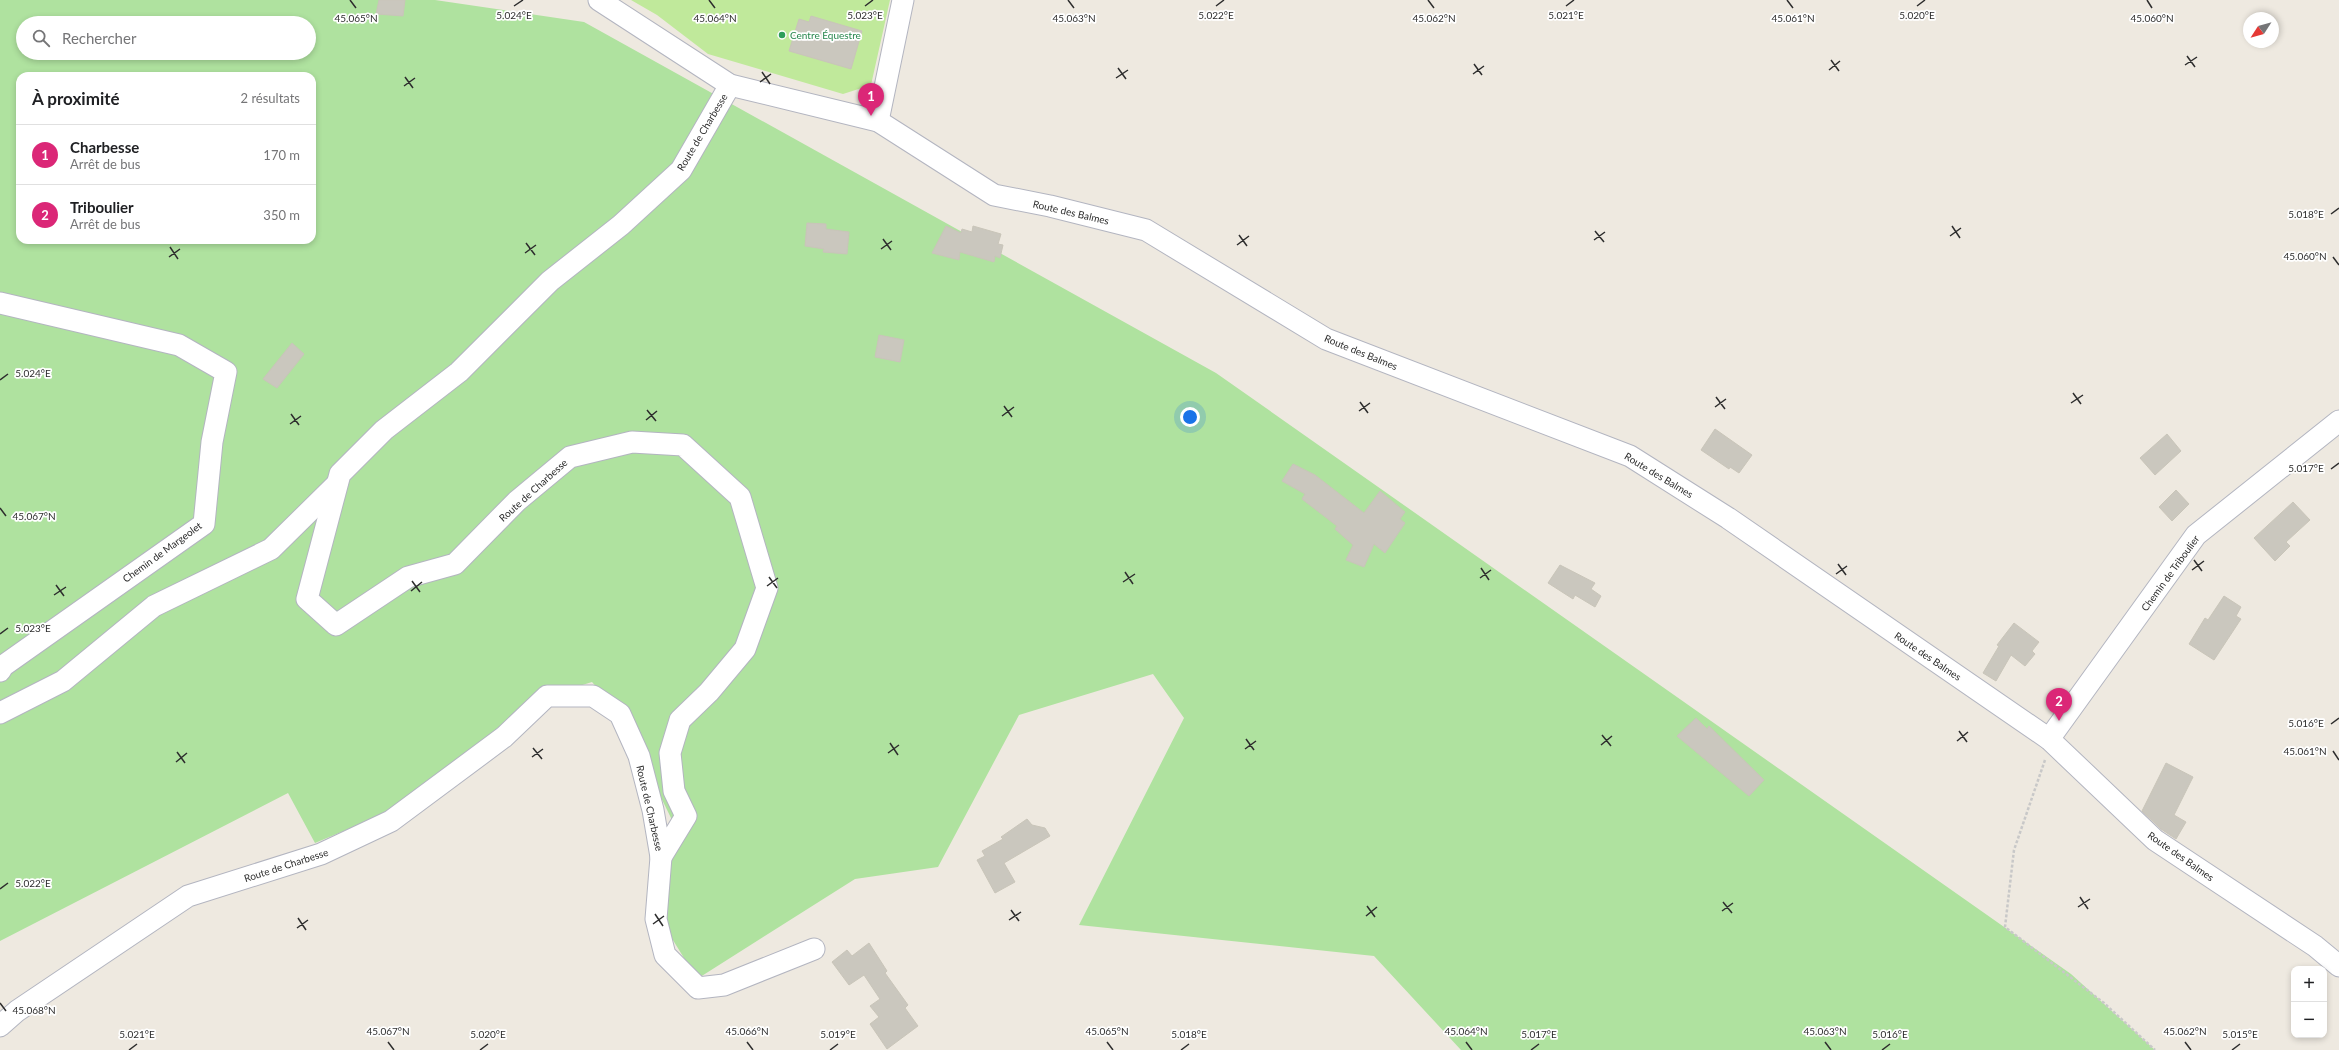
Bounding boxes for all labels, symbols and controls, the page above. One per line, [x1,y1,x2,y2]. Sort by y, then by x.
text: 5.024°E [496,9,532,21]
text: 5.023°E [847,9,883,21]
text: 5.022°E [1198,9,1234,21]
text: 5.021°E [1548,9,1584,21]
text: 5.020°E [1899,9,1935,21]
text: 45.065°N [334,12,378,24]
text: 45.064°N [693,12,737,24]
text: 45.063°N [1052,12,1096,24]
text: 45.062°N [1412,12,1456,24]
text: 45.061°N [1771,12,1815,24]
text: 45.060°N [2130,12,2174,24]
north arrow [2243,12,2279,48]
search box [16,16,316,60]
icon: search [30,27,52,49]
text: Rechercher [62,29,136,47]
place label: Centre Équestre [790,29,861,41]
marker: Centre Équestre [777,30,787,40]
pin: 1 [858,83,884,116]
text: À proximité [32,88,120,109]
text: 2 résultats [241,90,300,106]
street label: Route de Charbesse [674,91,730,173]
text: Charbesse [70,138,139,156]
text: 1 [41,147,49,163]
text: 170 m [263,147,300,163]
text: Arrêt de bus [70,156,140,172]
street label: Route des Balmes [1032,197,1110,227]
text: Triboulier [70,198,134,216]
text: 2 [41,207,49,223]
text: 350 m [263,207,300,223]
text: 5.018°E [2288,208,2324,220]
text: Arrêt de bus [70,216,140,232]
text: 45.060°N [2283,250,2327,262]
street label: Route des Balmes [1323,332,1399,372]
text: 5.024°E [15,367,51,379]
your location [1180,407,1200,427]
street label: Route des Balmes [1623,450,1695,500]
street label: Route de Charbesse [496,456,570,524]
text: 5.017°E [2288,462,2324,474]
text: 45.067°N [12,510,56,522]
street label: Chemin de Margeolet [120,519,204,585]
street label: Chemin de Triboulier [2138,532,2202,613]
text: 5.023°E [15,622,51,634]
street label: Route des Balmes [1892,629,1964,683]
pin: 2 [2046,688,2072,721]
text: 5.016°E [2288,717,2324,729]
text: 45.061°N [2283,745,2327,757]
street label: Route de Charbesse [634,764,666,852]
street label: Route des Balmes [2146,829,2216,883]
street label: Route de Charbesse [242,846,330,884]
text: 5.022°E [15,877,51,889]
map controls [2291,966,2327,1038]
button: + [2291,966,2327,1002]
button: − [2291,1002,2327,1038]
text: 45.068°N [12,1004,56,1016]
text: 45.067°N [366,1025,410,1037]
text: 45.066°N [725,1025,769,1037]
text: 45.065°N [1085,1025,1129,1037]
text: 45.064°N [1444,1025,1488,1037]
text: 45.063°N [1803,1025,1847,1037]
text: 45.062°N [2163,1025,2207,1037]
text: 5.021°E [119,1028,155,1040]
text: 5.020°E [470,1028,506,1040]
text: 5.019°E [820,1028,856,1040]
text: 5.018°E [1171,1028,1207,1040]
text: 5.017°E [1521,1028,1557,1040]
text: 5.016°E [1872,1028,1908,1040]
text: 5.015°E [2222,1028,2258,1040]

